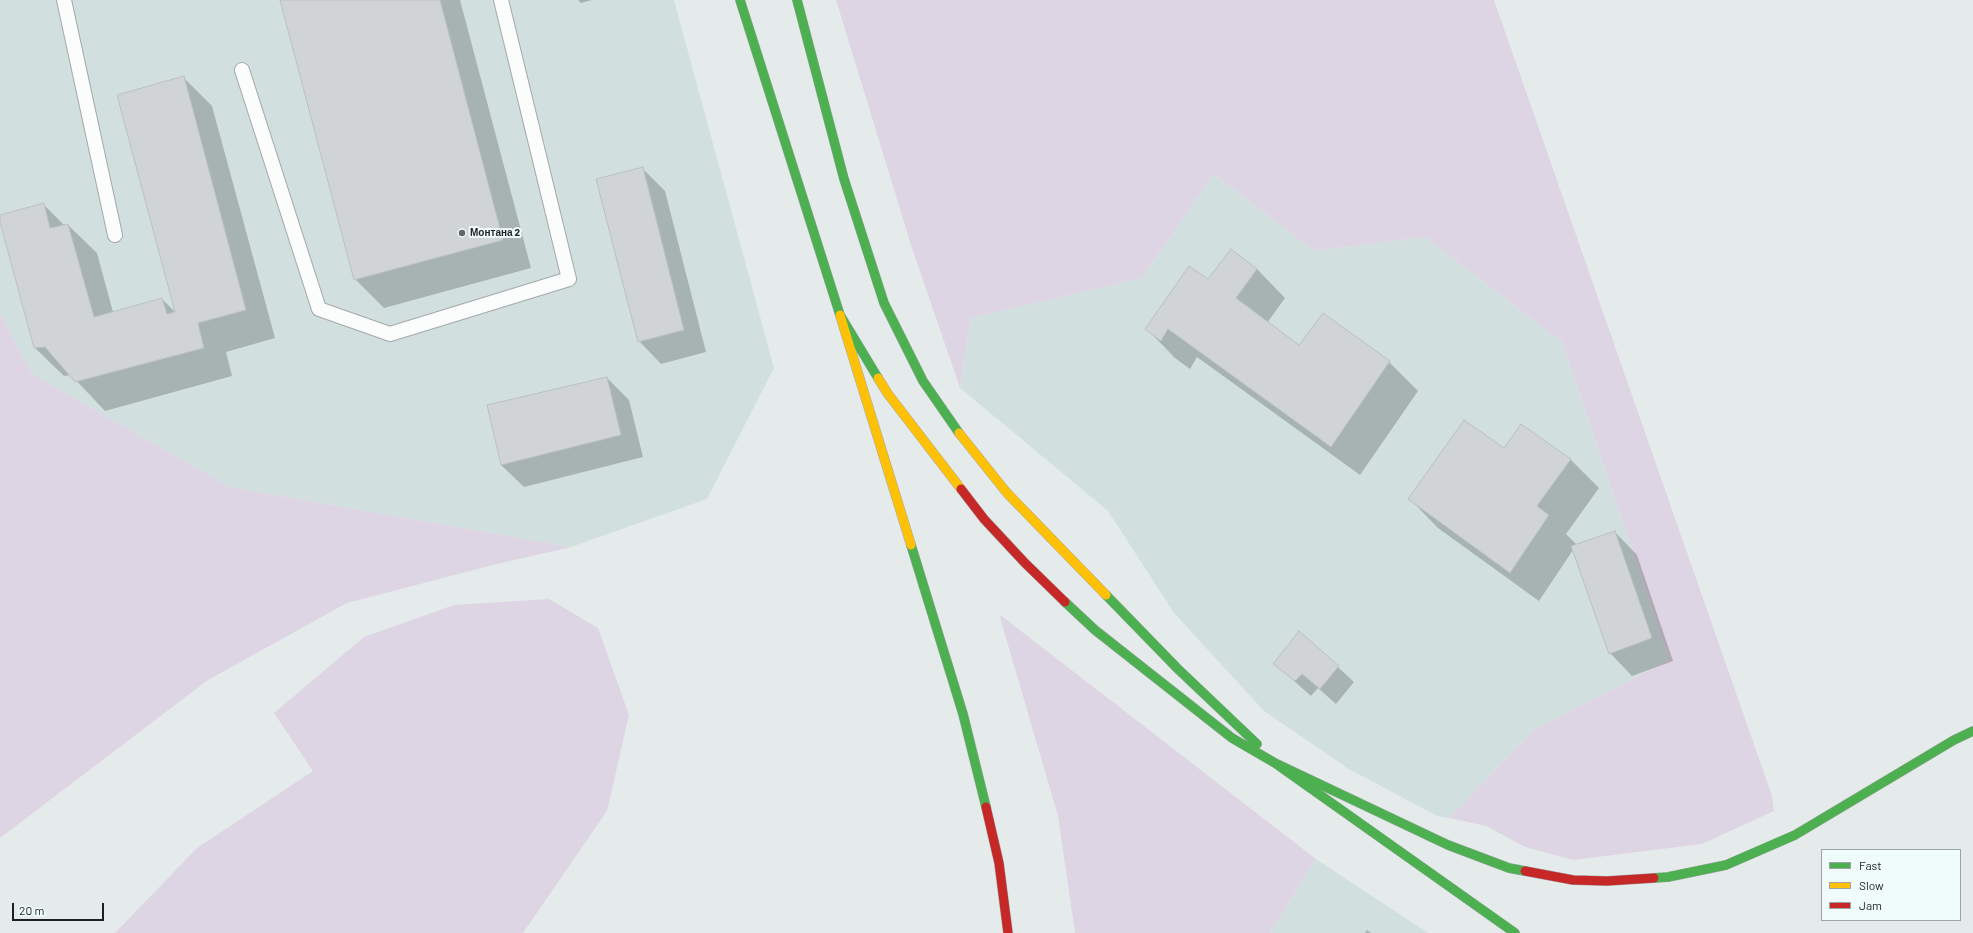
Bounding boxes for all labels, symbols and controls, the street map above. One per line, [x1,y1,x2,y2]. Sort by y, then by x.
place label: Монтана 2 [470,227,520,239]
marker: Монтана 2 [457,228,467,238]
legend [1821,849,1961,921]
text: Fast [1859,858,1882,872]
text: Slow [1859,878,1884,892]
scale bar [14,895,106,921]
text: Jam [1859,898,1882,912]
text: 20 m [19,903,45,917]

